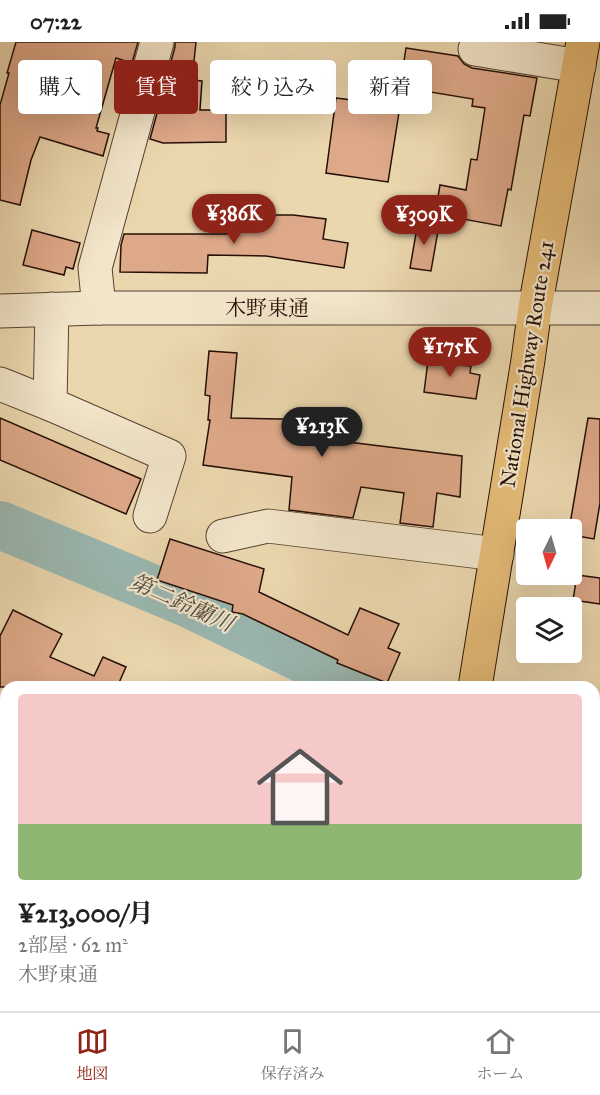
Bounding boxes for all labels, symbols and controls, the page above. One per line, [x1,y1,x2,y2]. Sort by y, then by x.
text: 07:22 [30,8,82,35]
chip: 購入 [18,60,102,114]
chip: 賃貸 [114,60,198,114]
chip: 絞り込み [210,60,336,114]
chip: 新着 [348,60,432,114]
pin: ¥386K [192,194,276,245]
pin: ¥309K [382,195,466,246]
text: ¥386K [206,201,262,225]
text: ¥309K [395,202,453,226]
street label: National Highway Route 241 [495,239,559,489]
street label: 木野東通 [225,295,309,321]
pin: ¥175K [408,327,492,378]
text: ¥175K [422,334,478,358]
pin: ¥213K [280,407,364,458]
text: ¥213K [295,414,349,438]
north arrow [516,519,582,585]
map controls [516,519,582,663]
water label: 第二鈴蘭川 [126,568,239,638]
button: layers [516,597,582,663]
icon: home [246,733,354,841]
text: ¥213,000/月 [18,897,154,929]
text: 2部屋 · 62 m² [18,933,128,957]
text: 木野東通 [18,962,98,986]
tab: 地図 [76,1025,109,1084]
tab: 保存済み [260,1025,325,1084]
tab: ホーム [476,1025,524,1084]

